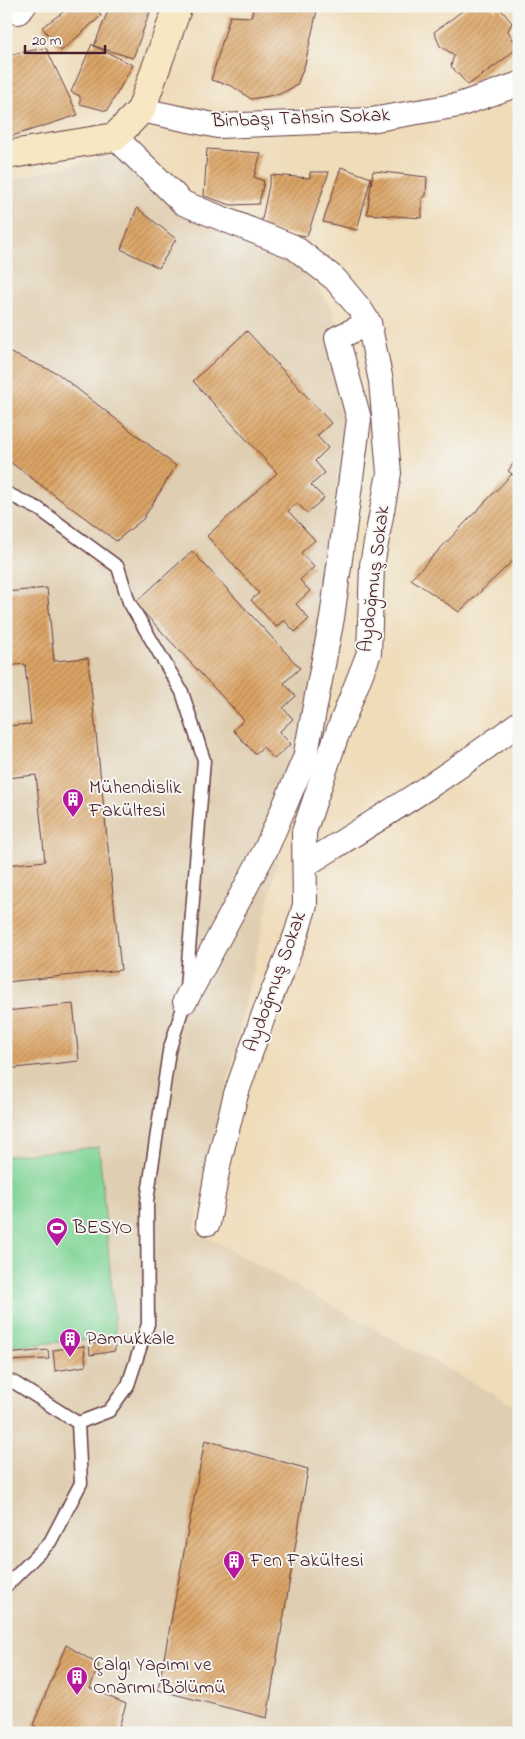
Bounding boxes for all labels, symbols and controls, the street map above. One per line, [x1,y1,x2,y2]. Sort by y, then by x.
scale bar [25,22,105,54]
text: 20 m [32,30,62,52]
street label: Binbaşı Tahsin Sokak [210,101,391,137]
street label: Aydoğmuş Sokak [352,504,399,654]
place label: Mühendislik Fakültesi [88,774,182,826]
building icon: Mühendislik Fakültesi [61,787,85,818]
street label: Aydoğmuş Sokak [237,907,316,1057]
place label: BESYO [72,1214,132,1243]
sports icon: BESYO [45,1216,69,1247]
place label: Pamukkale [86,1325,175,1354]
building icon: Pamukkale [58,1327,82,1358]
place label: Fen Fakültesi [249,1547,364,1576]
building icon: Fen Fakültesi [222,1549,246,1580]
place label: Çalgı Yapımı ve Onarımı Bölümü [93,1651,226,1703]
building icon: Çalgı Yapımı ve Onarımı Bölümü [65,1665,89,1696]

